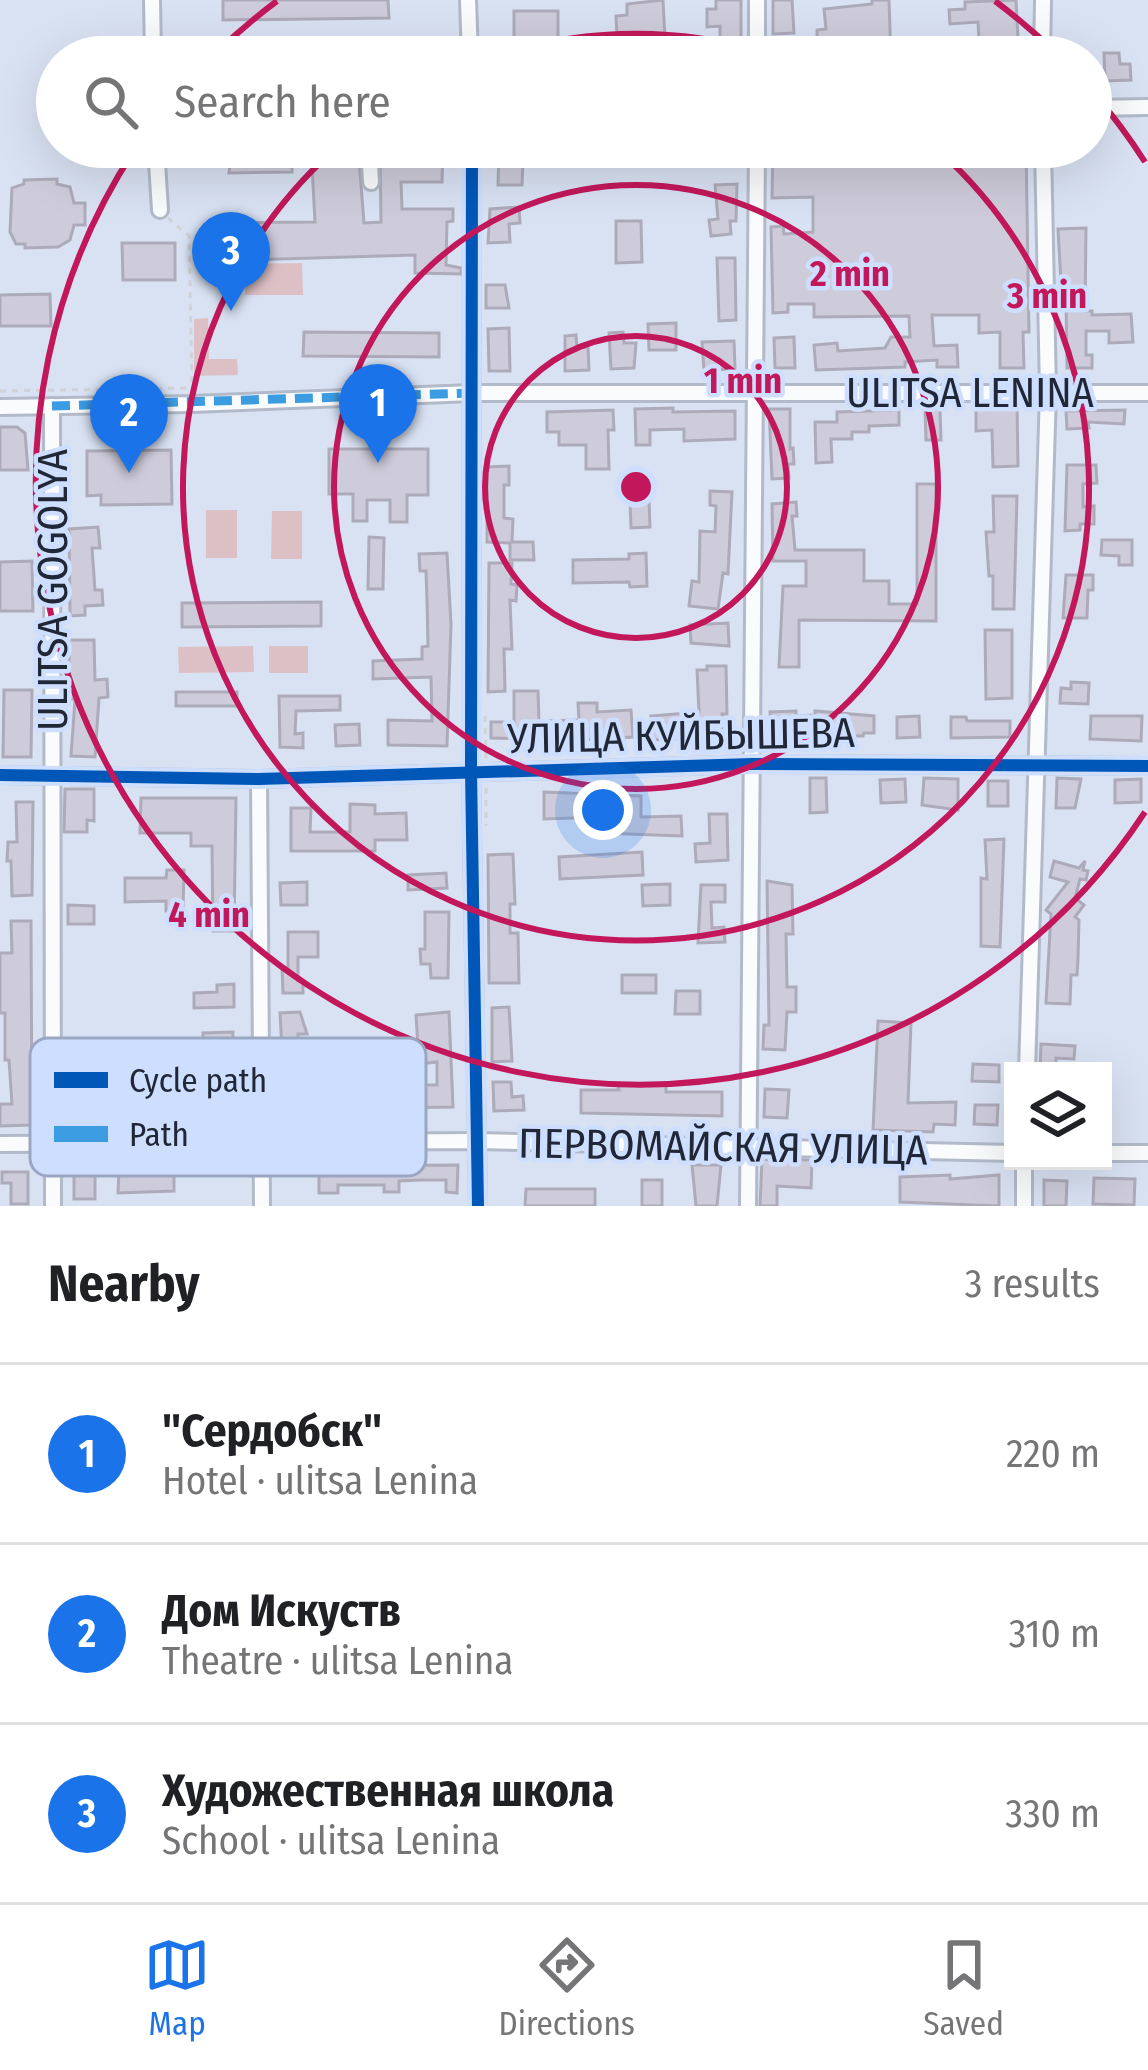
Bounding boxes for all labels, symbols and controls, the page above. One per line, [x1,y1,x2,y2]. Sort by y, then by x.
search box [36,36,1112,168]
icon: search [78,69,144,135]
text: Search here [174,75,391,129]
pin: 3 [192,212,270,311]
text: 2 min [809,252,890,296]
text: 3 min [1006,274,1087,318]
text: 1 min [704,359,782,403]
pin: 1 [339,364,417,463]
street label: ULITSA LENINA [846,368,1094,418]
pin: 2 [90,374,168,473]
street label: ULITSA GOGOLYA [28,449,78,731]
centre of rings [615,466,657,508]
street label: УЛИЦА КУЙБЫШЕВА [506,708,855,764]
your location [573,780,633,840]
text: 4 min [168,893,250,937]
legend [30,1038,426,1176]
text: Cycle path [129,1061,267,1101]
map controls [1004,1062,1112,1170]
button: layers [1004,1062,1112,1170]
text: Path [129,1115,189,1155]
street label: ПЕРВОМАЙСКАЯ УЛИЦА [518,1118,928,1176]
text: Nearby [48,1253,200,1315]
text: 3 results [965,1261,1100,1307]
text: "Сердобск" [162,1404,382,1458]
text: 1 [79,1431,95,1477]
text: 220 m [1006,1431,1100,1477]
text: Hotel · ulitsa Lenina [162,1458,478,1504]
text: Дом Искуств [162,1584,401,1638]
text: 2 [78,1611,96,1657]
text: 310 m [1009,1611,1100,1657]
text: Theatre · ulitsa Lenina [162,1638,513,1684]
text: Художественная школа [162,1764,614,1818]
text: 3 [78,1791,96,1837]
text: 330 m [1005,1791,1100,1837]
text: School · ulitsa Lenina [162,1818,500,1864]
tab: Map [144,1932,210,2044]
tab: Directions [498,1932,635,2044]
tab: Saved [923,1932,1004,2044]

